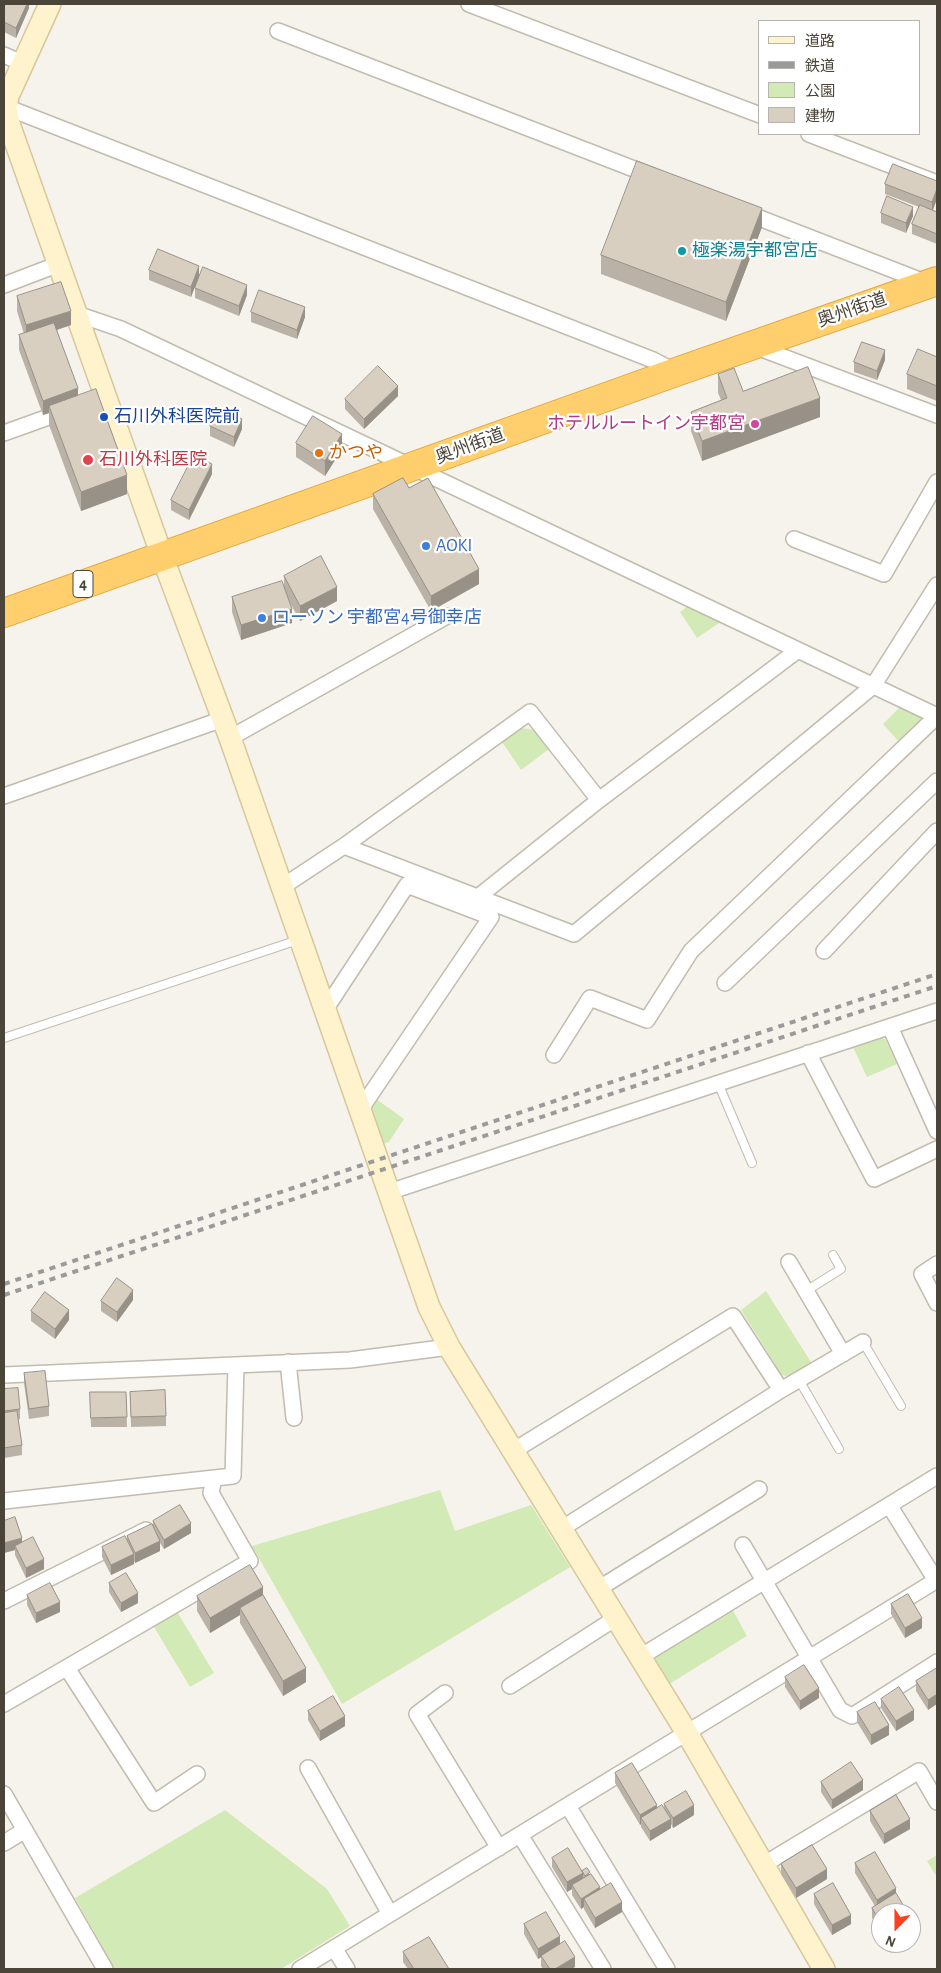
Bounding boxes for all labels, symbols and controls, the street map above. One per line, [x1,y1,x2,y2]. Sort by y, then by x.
legend [758,20,921,135]
text: 道路 [805,34,835,49]
text: 鉄道 [805,59,835,74]
text: 公園 [805,84,835,99]
text: 建物 [805,109,835,124]
place label: 極楽湯宇都宮店 [692,240,818,262]
marker: 極楽湯宇都宮店 [676,245,688,257]
street label: 奥州街道 [814,288,890,332]
place label: 石川外科医院前 [114,406,240,428]
marker: 石川外科医院前 [98,411,110,423]
place label: ホテルルートイン宇都宮 [547,413,745,435]
marker: ホテルルートイン宇都宮 [749,418,761,430]
street label: 奥州街道 [432,424,508,468]
place label: かつや [329,442,383,464]
marker: かつや [313,447,325,459]
place label: 石川外科医院 [99,449,207,471]
marker: 石川外科医院 [81,453,95,467]
place label: AOKI [436,535,472,557]
marker: AOKI [420,540,432,552]
road number: 4 [73,570,93,598]
place label: ローソン 宇都宮4号御幸店 [272,607,482,629]
marker: ローソン 宇都宮4号御幸店 [256,612,268,624]
north arrow [871,1903,921,1953]
text: N [884,1933,898,1949]

